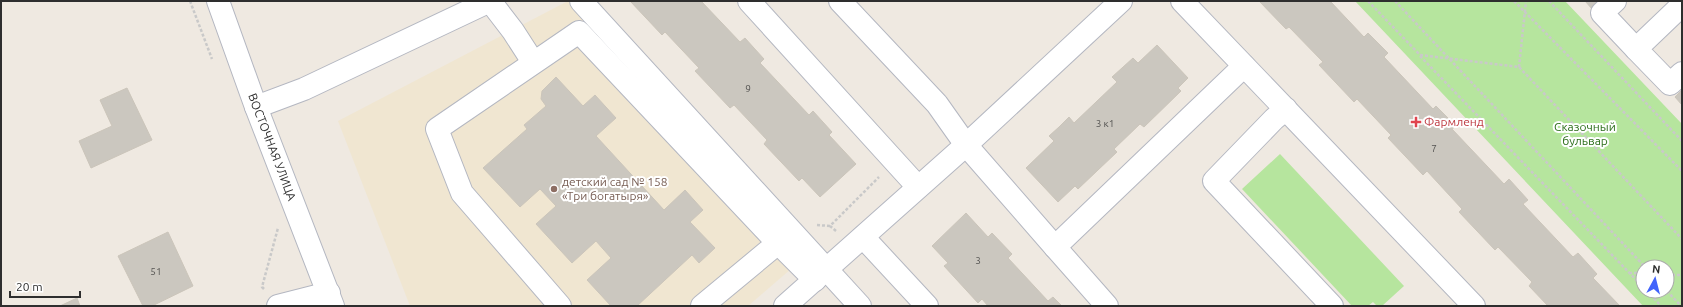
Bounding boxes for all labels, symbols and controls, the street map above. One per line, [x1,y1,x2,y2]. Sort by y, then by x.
house number: 9 [745,83,751,94]
street label: ВОСТОЧНАЯ УЛИЦА [246,91,299,202]
place label: Фармленд [1424,115,1484,128]
marker: Фармленд [1411,117,1421,127]
house number: 3 к1 [1096,118,1114,129]
park label: Сказочный бульвар [1554,120,1616,147]
house number: 7 [1431,143,1437,154]
place label: детский сад № 158 «Три богатыря» [562,175,668,202]
marker: детский сад № 158 «Три богатыря» [549,184,559,194]
house number: 3 [975,255,981,266]
north arrow [1635,259,1675,299]
text: N [1651,263,1661,276]
house number: 51 [150,266,162,277]
scale bar [10,273,80,299]
text: 20 m [16,280,43,293]

